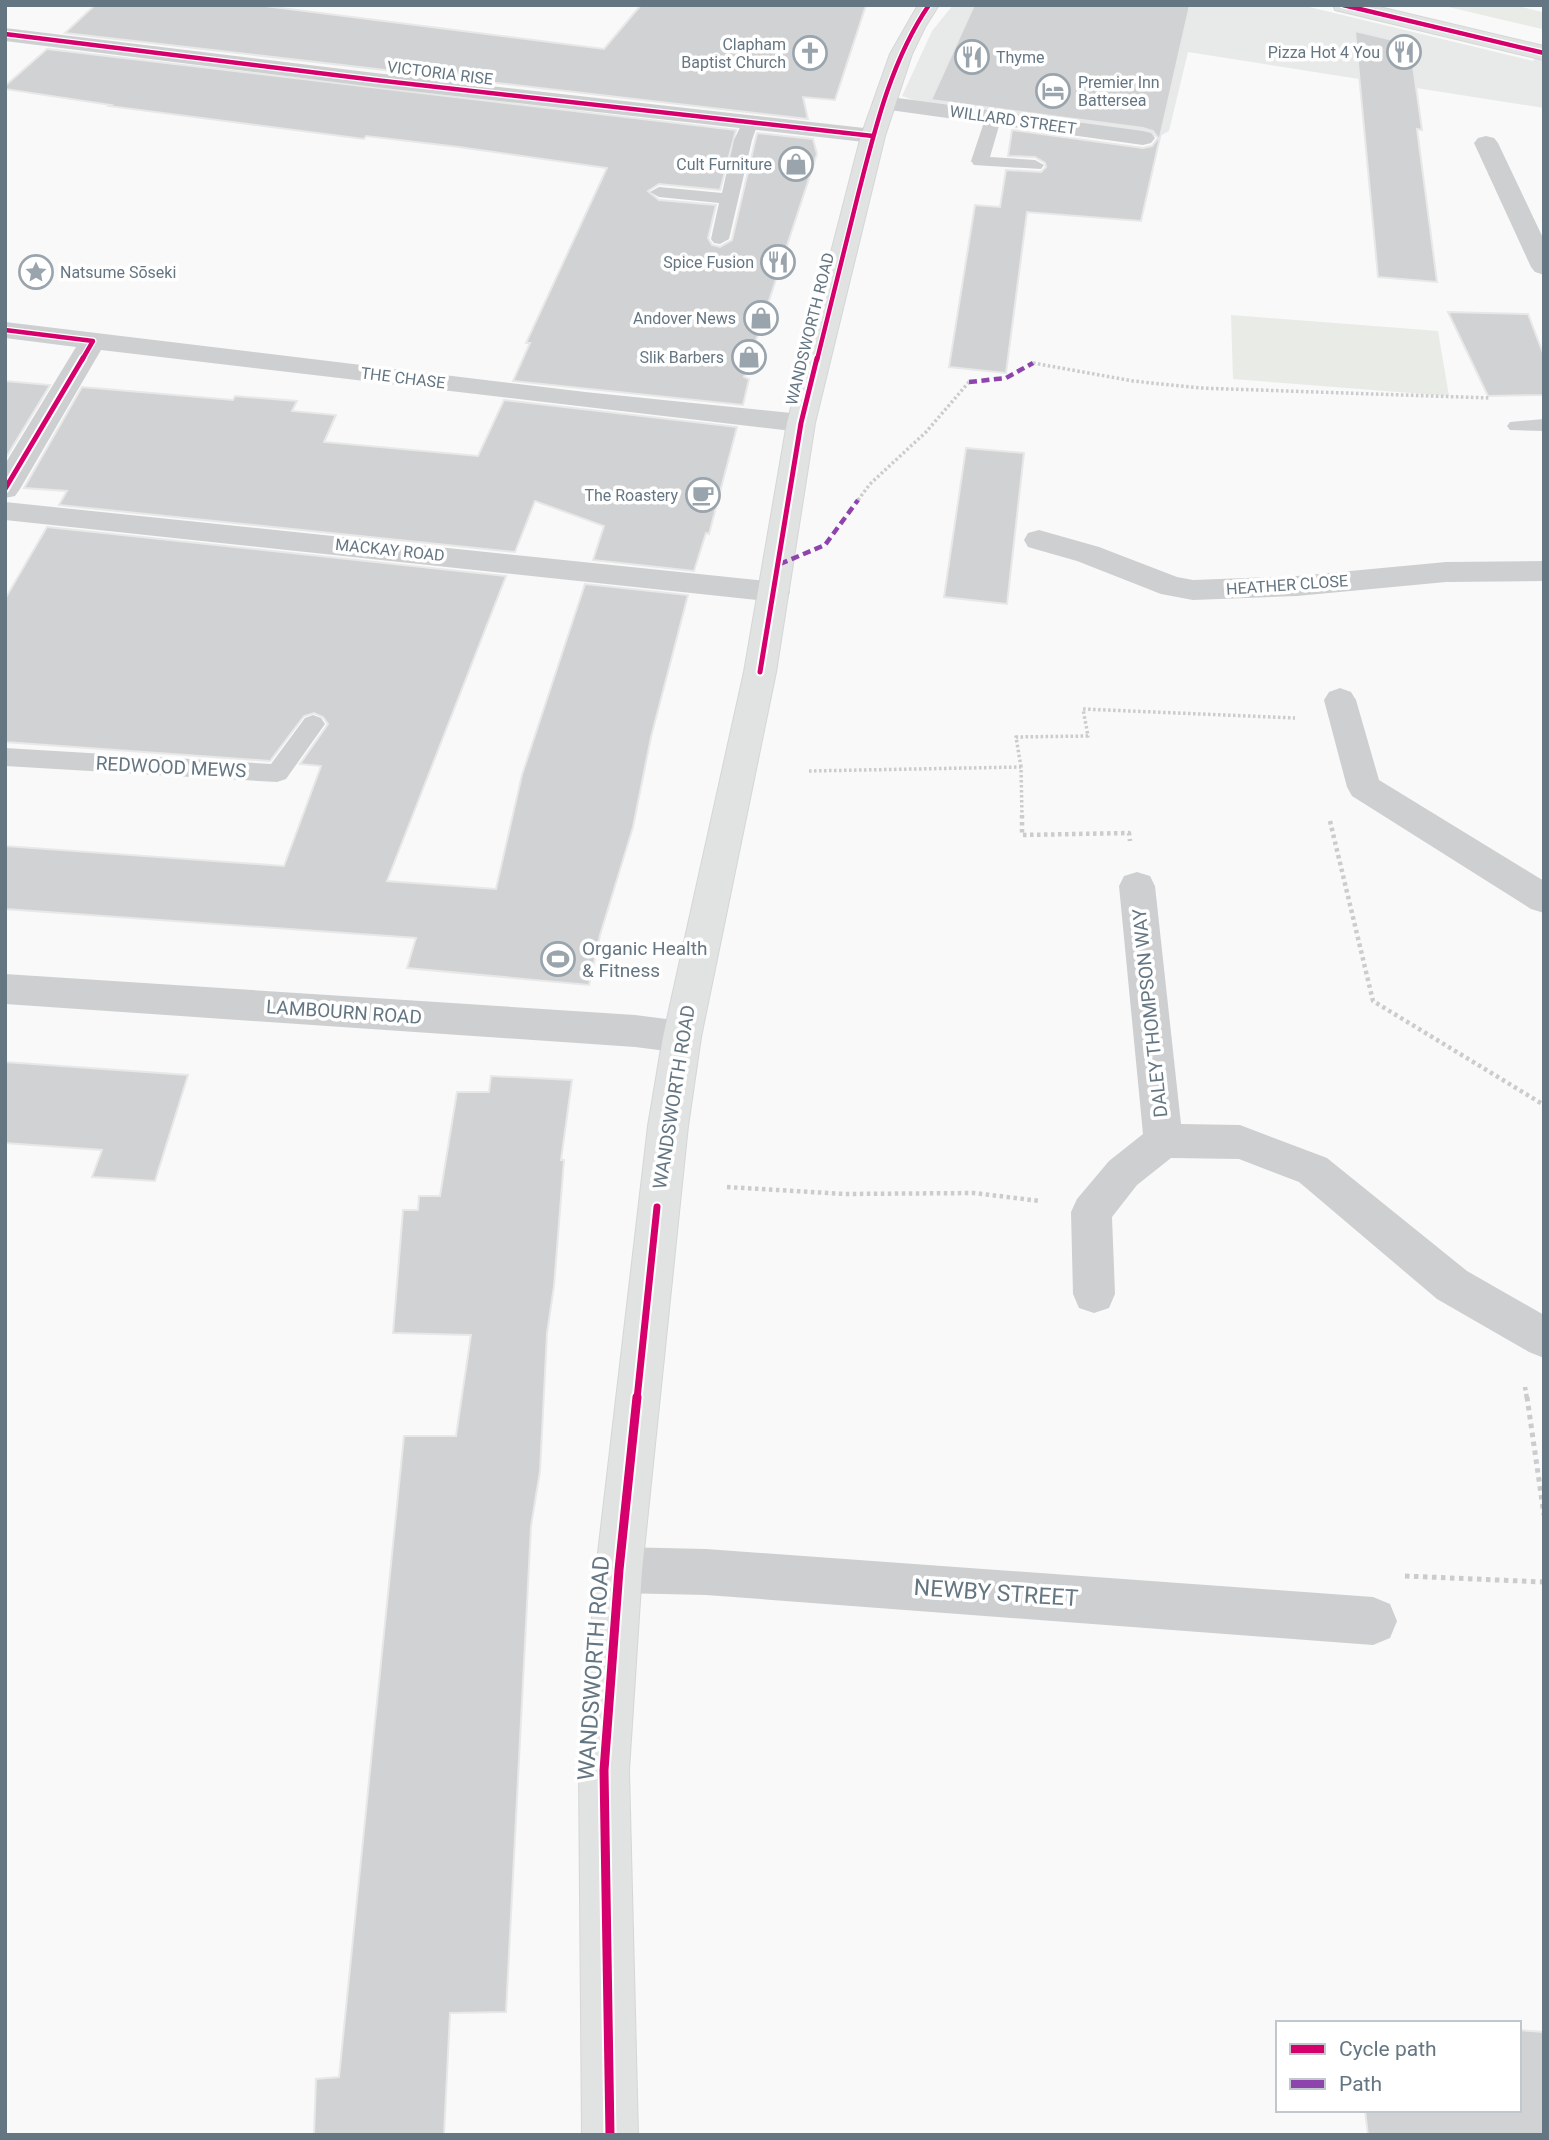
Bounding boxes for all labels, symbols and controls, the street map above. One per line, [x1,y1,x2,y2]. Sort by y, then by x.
restaurant icon: Pizza Hot 4 You [1385,33,1423,71]
church icon: Clapham Baptist Church [791,34,829,72]
place label: Clapham Baptist Church [681,35,786,72]
restaurant icon: Thyme [953,38,991,76]
place label: Pizza Hot 4 You [1268,43,1380,62]
place label: Thyme [996,48,1044,67]
street label: VICTORIA RISE [386,57,494,89]
hotel icon: Premier Inn Battersea [1034,72,1072,110]
place label: Premier Inn Battersea [1078,73,1160,110]
street label: WILLARD STREET [949,102,1078,138]
shop icon: Cult Furniture [777,145,815,183]
place label: Cult Furniture [676,155,772,174]
restaurant icon: Spice Fusion [759,243,797,281]
street label: WANDSWORTH ROAD [782,251,838,407]
place icon: Natsume Sōseki [17,253,55,291]
place label: Spice Fusion [663,253,754,272]
place label: Natsume Sōseki [60,263,176,282]
shop icon: Andover News [742,299,780,337]
place label: Andover News [633,309,736,328]
shop icon: Slik Barbers [730,338,768,376]
place label: Slik Barbers [639,348,724,367]
street label: THE CHASE [360,363,446,393]
cafe icon: The Roastery [684,476,722,514]
place label: The Roastery [584,486,678,505]
street label: MACKAY ROAD [334,535,446,565]
street label: HEATHER CLOSE [1226,571,1348,599]
street label: REDWOOD MEWS [95,752,247,782]
street label: DALEY THOMPSON WAY [1128,907,1172,1119]
place label: Organic Health & Fitness [582,937,707,982]
sports icon: Organic Health & Fitness [539,940,577,978]
street label: LAMBOURN ROAD [265,995,423,1029]
street label: WANDSWORTH ROAD [648,1003,700,1191]
street label: WANDSWORTH ROAD [573,1555,615,1781]
street label: NEWBY STREET [913,1574,1079,1612]
legend [1276,2021,1521,2112]
text: Cycle path [1339,2037,1437,2061]
text: Path [1339,2072,1382,2096]

